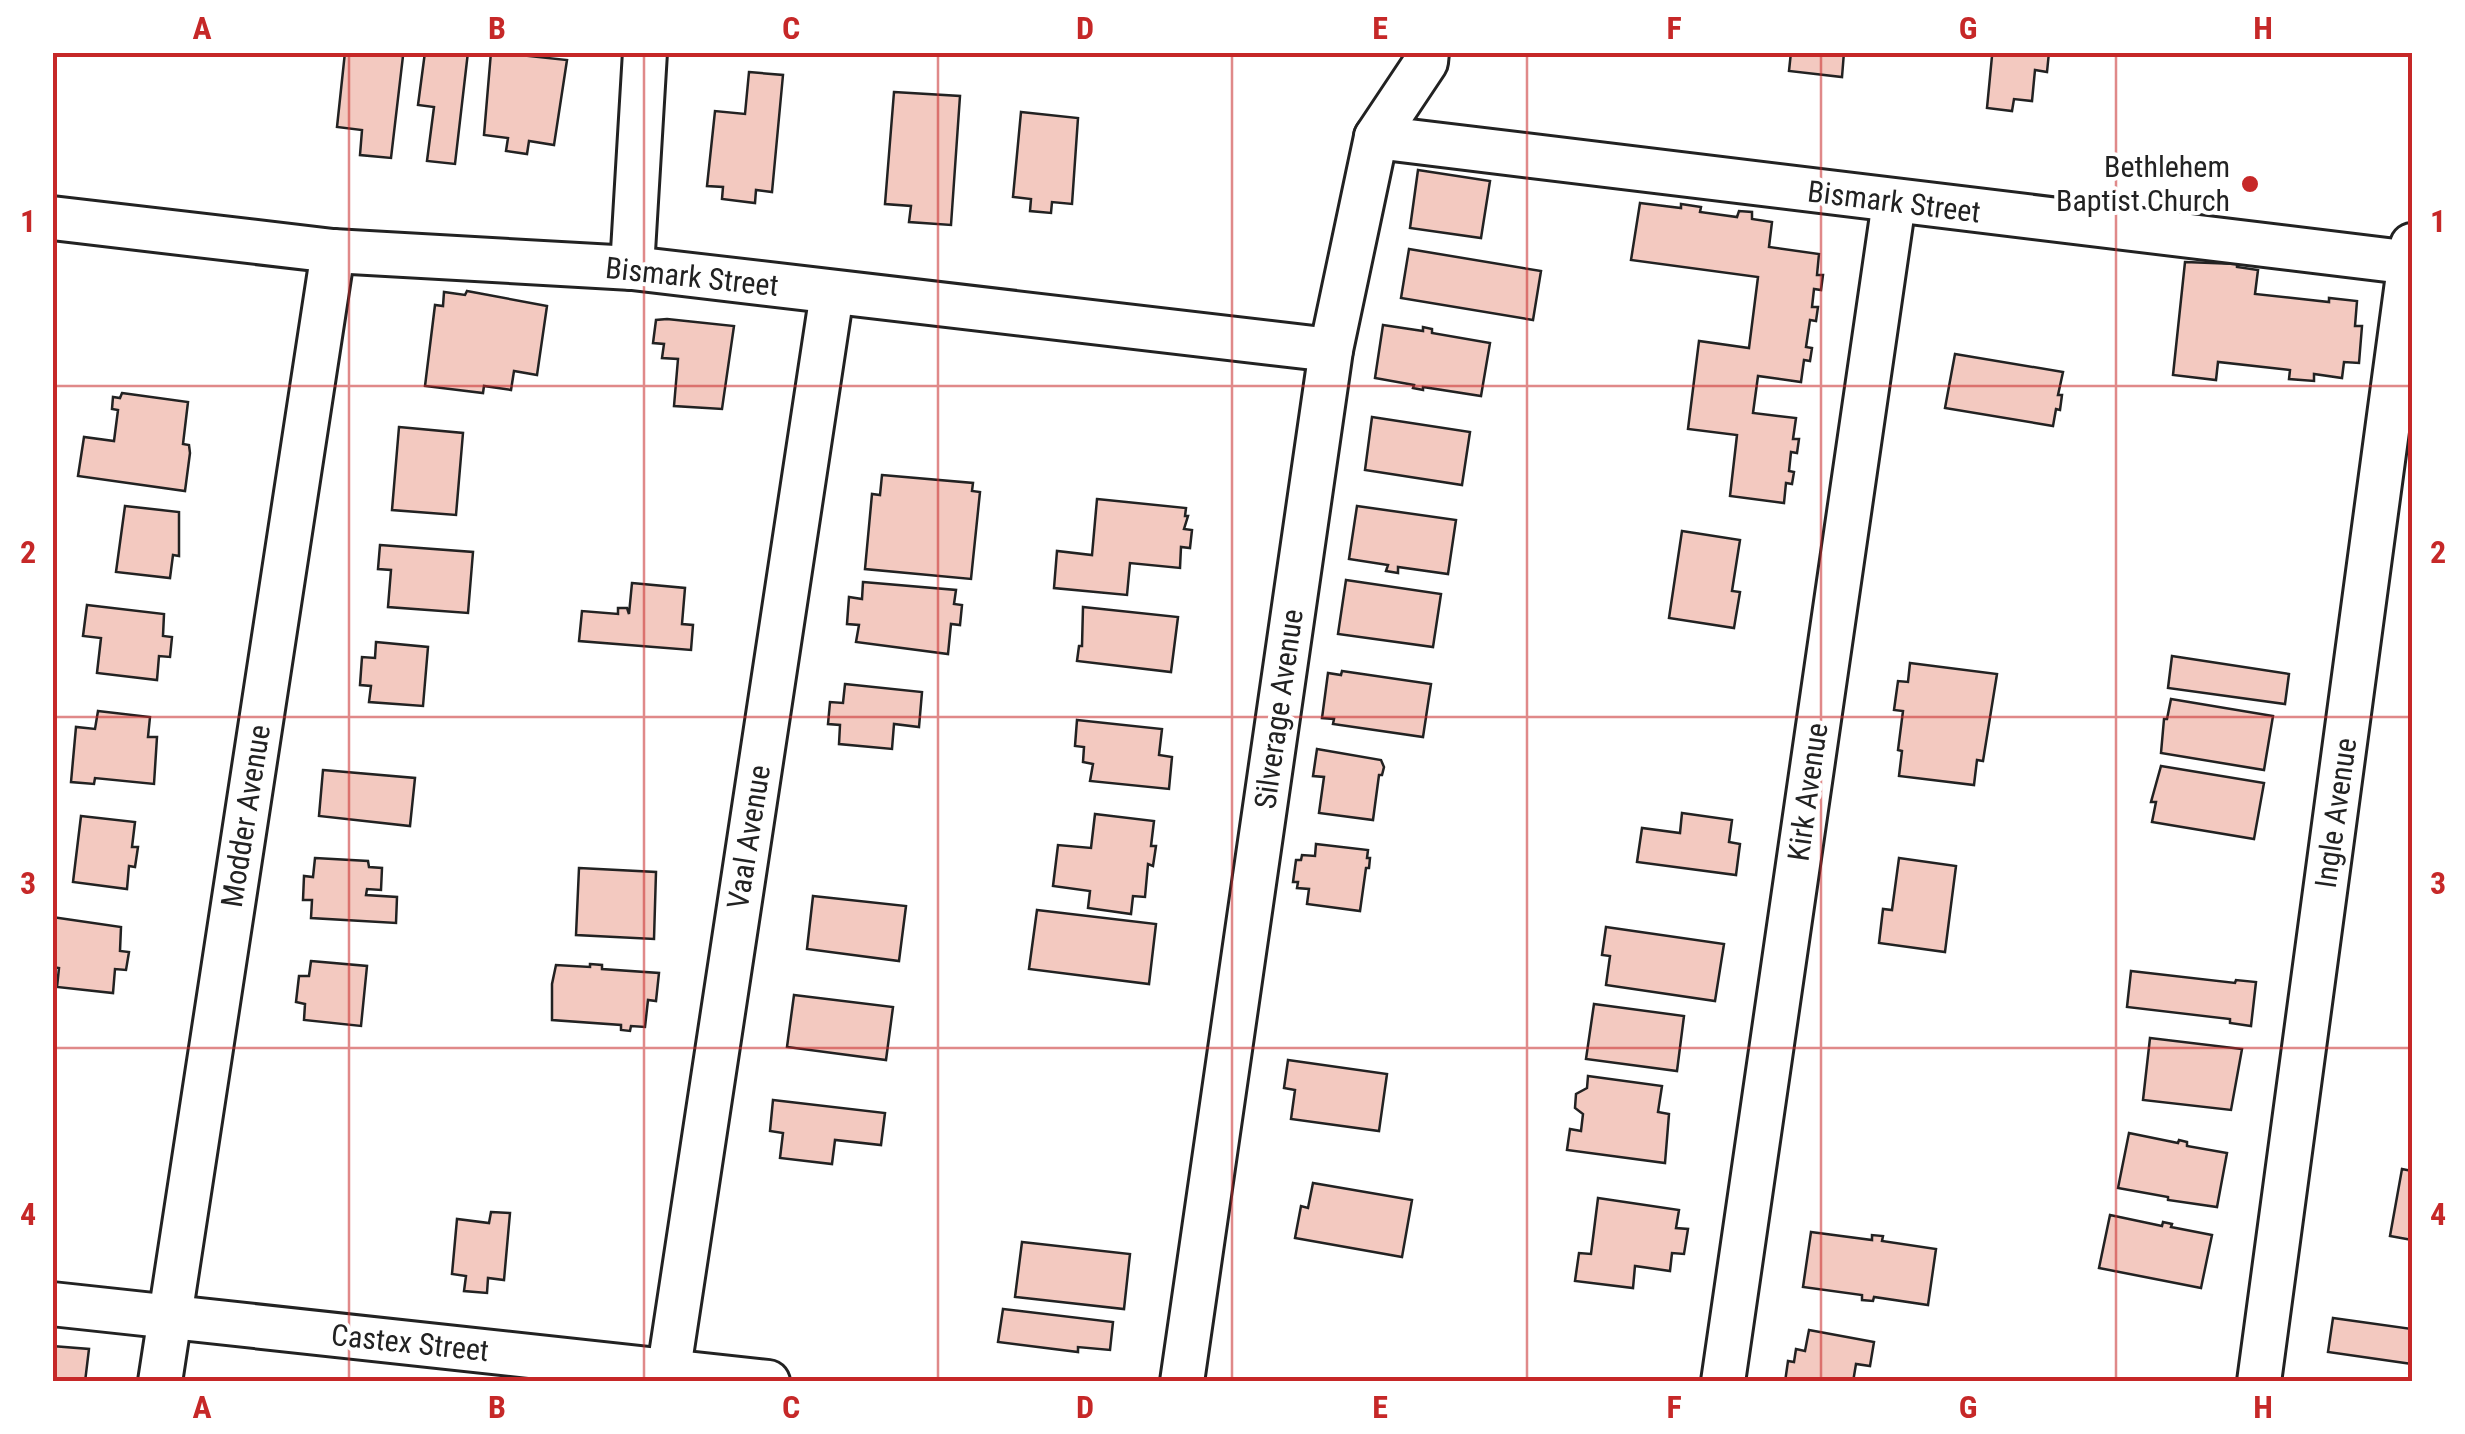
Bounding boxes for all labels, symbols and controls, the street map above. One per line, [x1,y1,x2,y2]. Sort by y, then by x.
text: A [192,9,212,47]
text: B [488,9,506,47]
text: C [782,9,800,47]
text: D [1076,9,1094,47]
text: E [1372,9,1388,47]
text: F [1666,9,1682,47]
text: G [1959,9,1977,47]
text: H [2253,9,2273,47]
place label: Bethlehem Baptist Church [2056,149,2230,218]
marker: Bethlehem Baptist Church [2239,173,2261,195]
street label: Bismark Street [1806,174,1982,229]
text: 1 [20,202,36,240]
text: 1 [2430,202,2446,240]
street label: Bismark Street [604,250,780,303]
text: 2 [20,533,36,571]
text: 2 [2430,533,2446,571]
street label: Silverage Avenue [1247,607,1310,811]
street label: Kirk Avenue [1780,721,1835,863]
street label: Modder Avenue [214,722,277,910]
street label: Ingle Avenue [2308,736,2363,890]
street label: Vaal Avenue [720,763,777,911]
text: 3 [20,864,36,902]
text: 3 [2430,864,2446,902]
text: 4 [20,1195,36,1233]
text: 4 [2430,1195,2446,1233]
street label: Castex Street [329,1317,491,1368]
text: A [192,1388,212,1426]
text: B [488,1388,506,1426]
text: C [782,1388,800,1426]
text: D [1076,1388,1094,1426]
text: E [1372,1388,1388,1426]
text: F [1666,1388,1682,1426]
text: G [1959,1388,1977,1426]
text: H [2253,1388,2273,1426]

